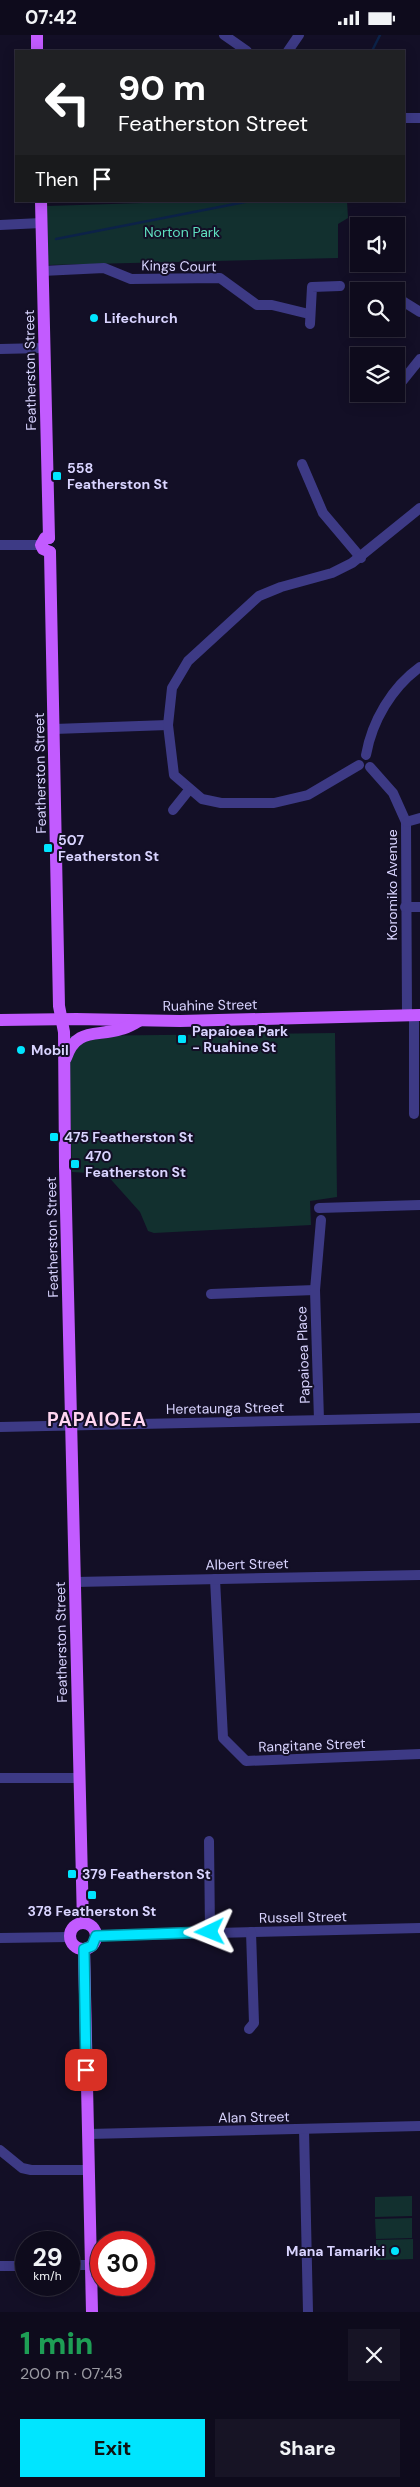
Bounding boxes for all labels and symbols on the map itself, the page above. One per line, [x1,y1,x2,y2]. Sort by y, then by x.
park label: Norton Park [144,223,220,241]
street label: Kings Court [141,256,217,276]
street label: Featherston Street [20,309,40,431]
place label: Lifechurch [104,309,178,327]
marker: Lifechurch [88,312,100,324]
place label: 558 Featherston St [67,459,168,493]
marker: 558 Featherston St [51,470,63,482]
street label: Featherston Street [30,712,50,834]
street label: Koromiko Avenue [383,829,401,941]
place label: 507 Featherston St [58,831,159,865]
marker: 507 Featherston St [42,842,54,854]
street label: Ruahine Street [162,995,258,1015]
place label: Papaioea Park - Ruahine St [192,1022,288,1056]
marker: Papaioea Park - Ruahine St [176,1033,188,1045]
place label: Mobil [31,1041,69,1059]
marker: Mobil [15,1044,27,1056]
place label: 475 Featherston St [64,1128,193,1146]
marker: 475 Featherston St [48,1131,60,1143]
place label: 470 Featherston St [85,1147,186,1181]
marker: 470 Featherston St [69,1158,81,1170]
street label: Featherston Street [42,1176,62,1298]
street label: Papaioea Place [292,1306,314,1404]
street label: Heretaunga Street [166,1398,284,1418]
district label: PAPAIOEA [47,1407,147,1432]
street label: Albert Street [205,1554,289,1574]
street label: Featherston Street [51,1581,71,1703]
street label: Rangitane Street [258,1734,366,1756]
place label: 379 Featherston St [82,1865,211,1883]
marker: 379 Featherston St [66,1868,78,1880]
marker: 378 Featherston St [86,1889,98,1901]
place label: 378 Featherston St [28,1902,156,1920]
position arrow [183,1905,235,1957]
street label: Russell Street [259,1907,347,1927]
pin [65,2049,107,2091]
street label: Alan Street [218,2107,290,2127]
speed limit sign: 30 [90,2231,155,2296]
place label: Mana Tamariki [286,2242,385,2260]
marker: Mana Tamariki [389,2245,401,2257]

